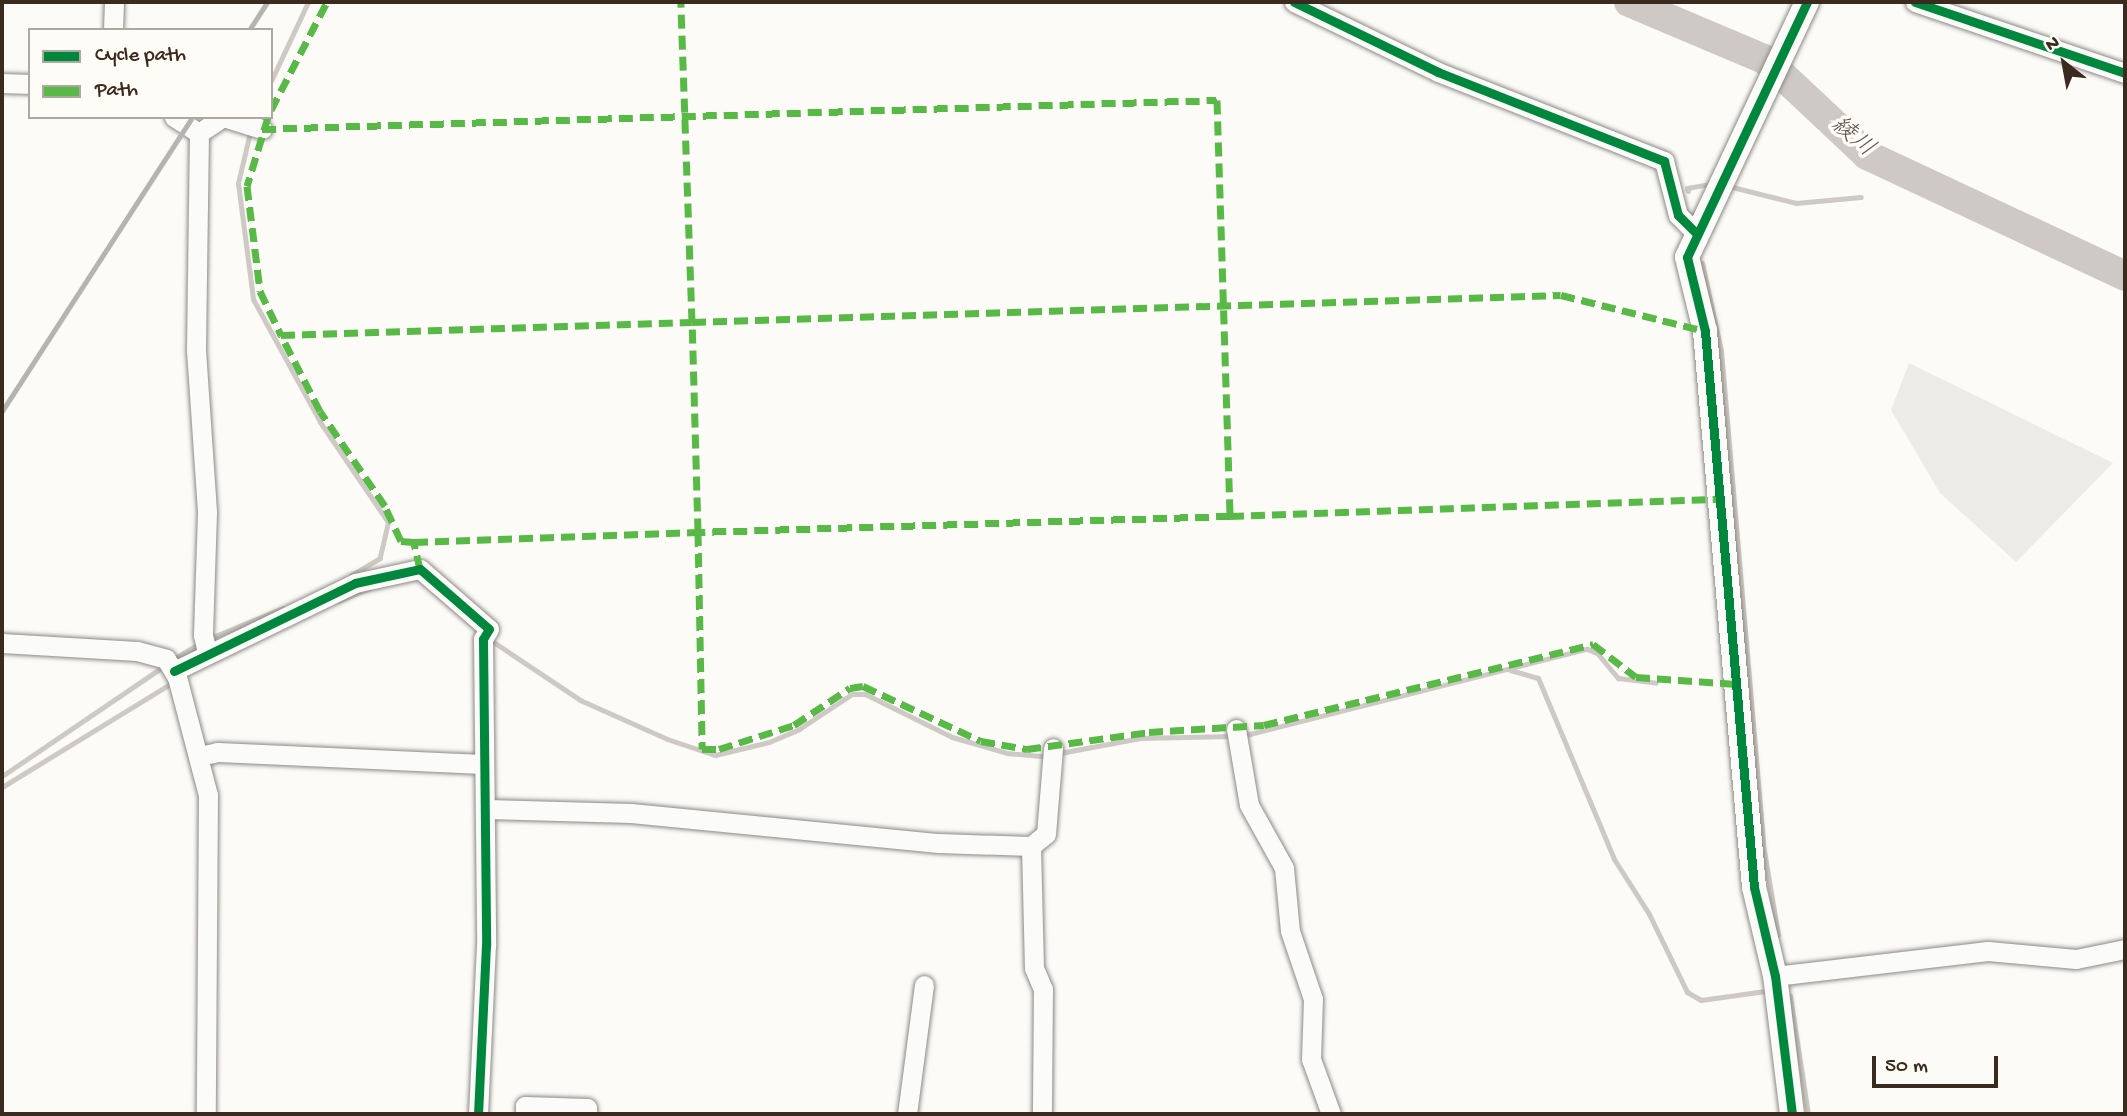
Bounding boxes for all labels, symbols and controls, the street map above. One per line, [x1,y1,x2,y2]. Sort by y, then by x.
legend [28,28,273,119]
north arrow [2029,28,2099,98]
text: N [2042,32,2064,58]
text: Cycle path [95,44,186,69]
text: Path [95,79,138,104]
water label: 綾川 [1824,112,1880,164]
scale bar [1875,1042,2001,1086]
text: 50 m [1885,1055,1928,1080]

